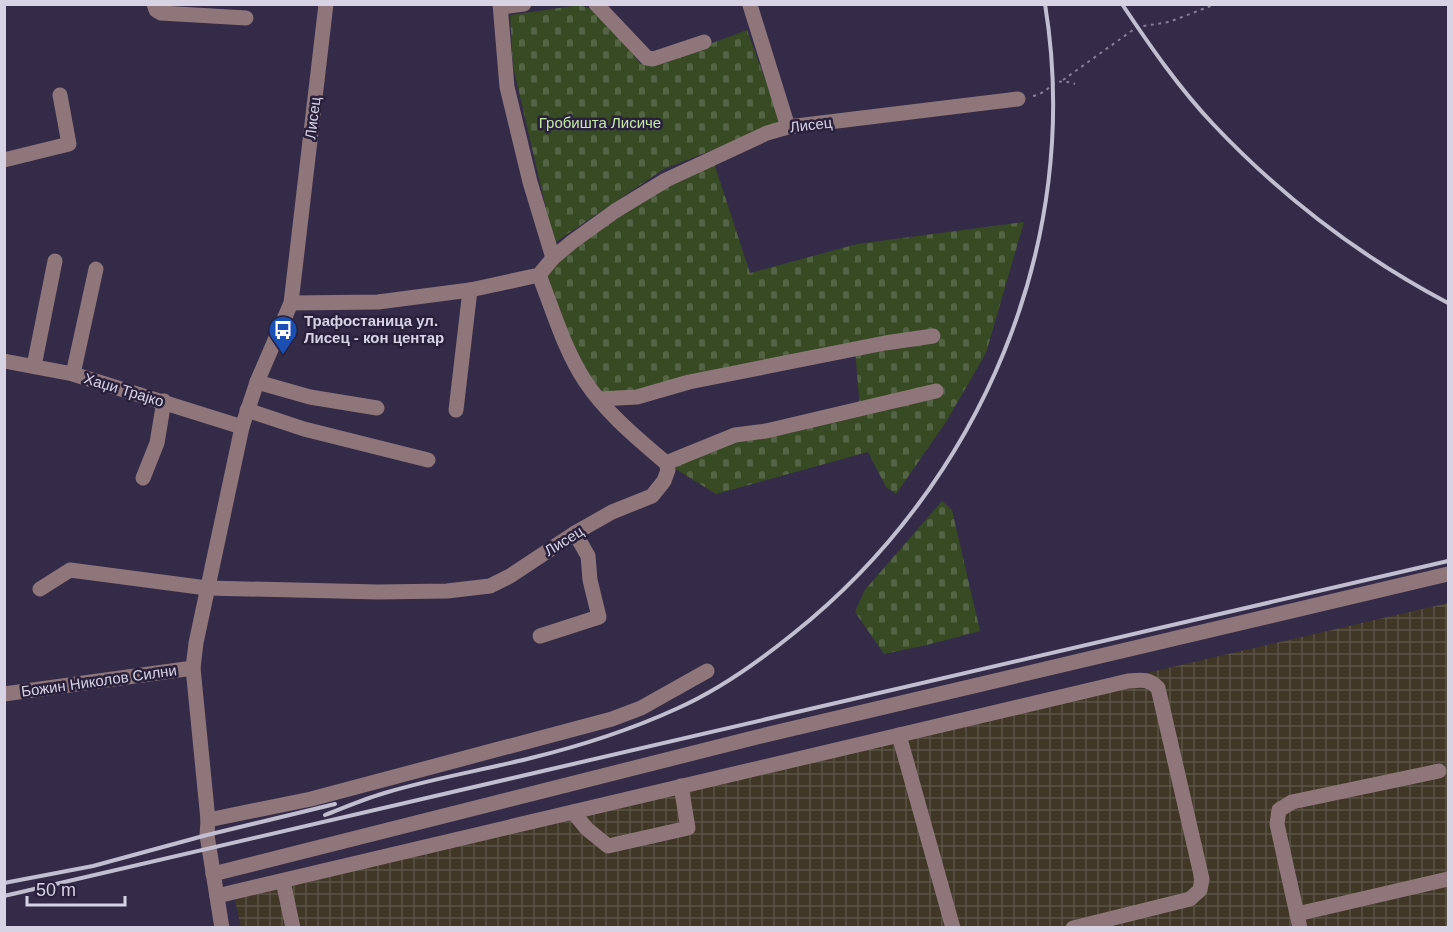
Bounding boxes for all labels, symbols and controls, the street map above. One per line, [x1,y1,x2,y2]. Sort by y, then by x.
street label: Лисец [301,95,324,140]
street label: Лисец [789,113,834,136]
park label: Гробишта Лисиче [539,114,661,131]
place label: Трафостаница ул. Лисец - кон центар [304,312,444,346]
bus stop icon: Трафостаница ул. Лисец - кон центар [267,314,299,356]
street label: Хаџи Трајко [82,369,166,410]
street label: Лисец [541,522,587,559]
street label: Божин Николов Силни [20,661,178,700]
scale bar [27,869,124,907]
text: 50 m [36,880,76,900]

